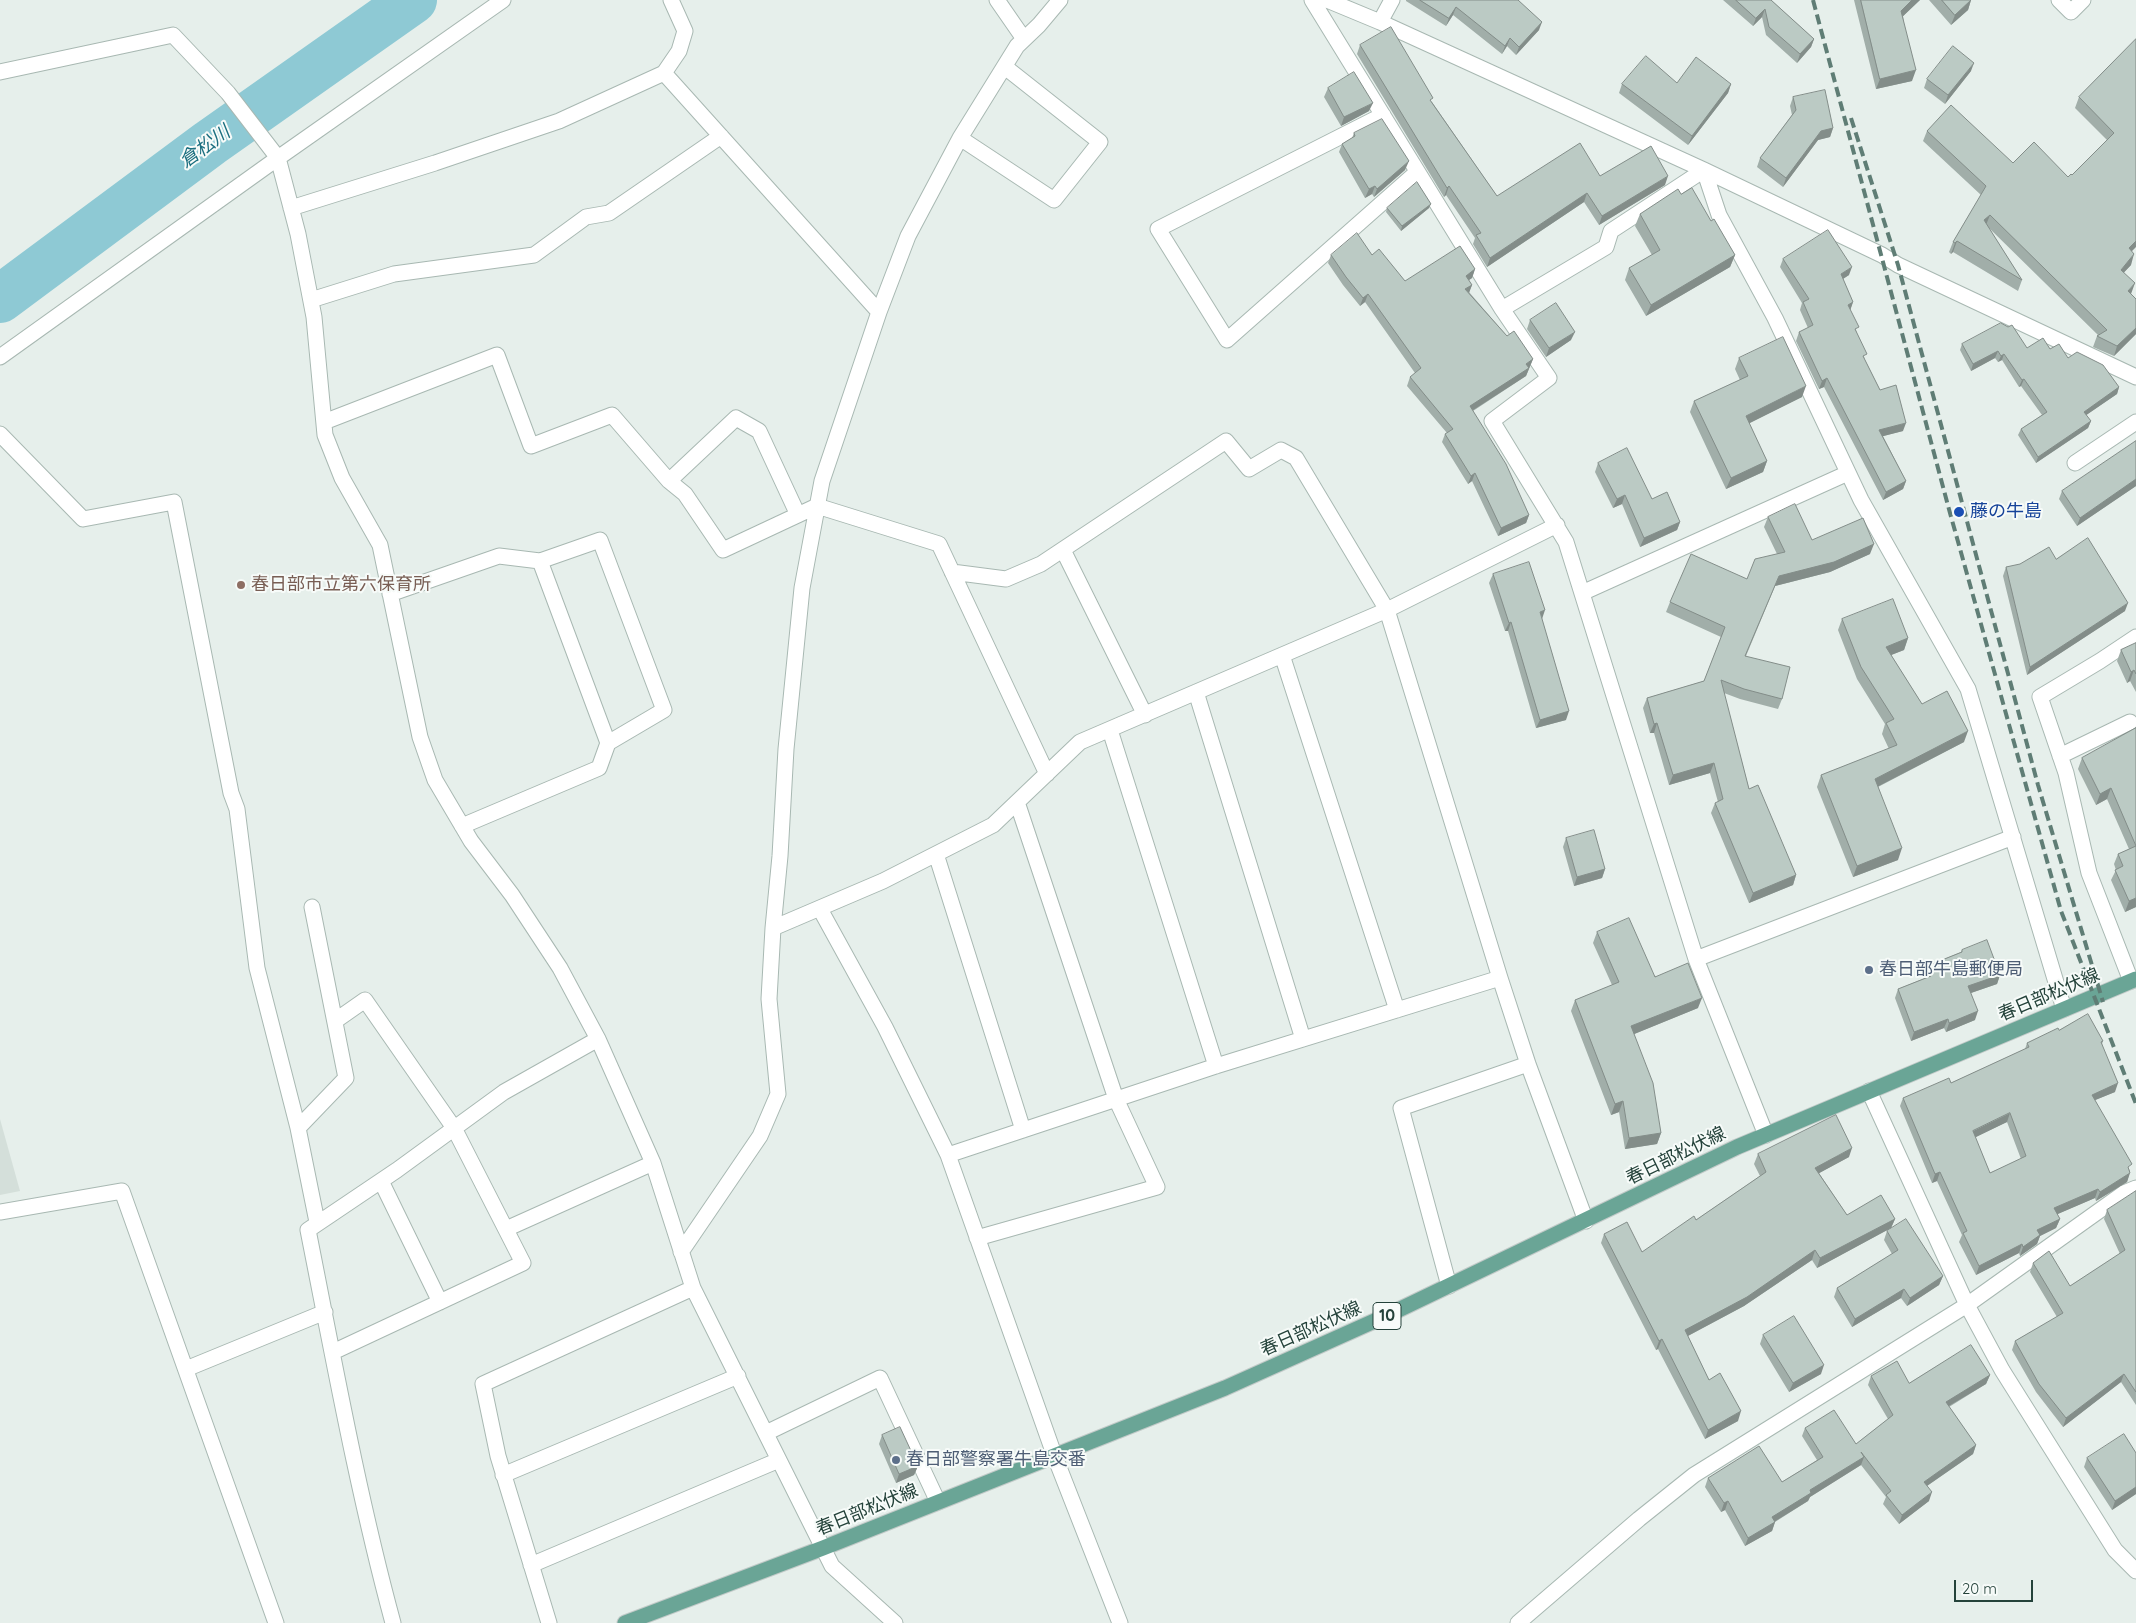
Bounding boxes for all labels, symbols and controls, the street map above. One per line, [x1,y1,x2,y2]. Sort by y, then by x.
water label: 倉松川 [175,121,235,173]
place label: 藤の牛島 [1970,501,2042,523]
marker: 藤の牛島 [1952,505,1966,519]
place label: 春日部市立第六保育所 [251,574,431,596]
marker: 春日部市立第六保育所 [235,579,247,591]
place label: 春日部牛島郵便局 [1879,959,2023,981]
marker: 春日部牛島郵便局 [1863,964,1875,976]
street label: 春日部松伏線 [1995,964,2103,1026]
street label: 春日部松伏線 [1623,1123,1729,1189]
street label: 春日部松伏線 [1257,1297,1365,1361]
road number: 10 [1373,1302,1401,1330]
place label: 春日部警察署牛島交番 [906,1449,1086,1471]
marker: 春日部警察署牛島交番 [890,1454,902,1466]
street label: 春日部松伏線 [813,1480,921,1540]
scale bar [1956,1570,2035,1602]
text: 20 m [1962,1579,1997,1598]

